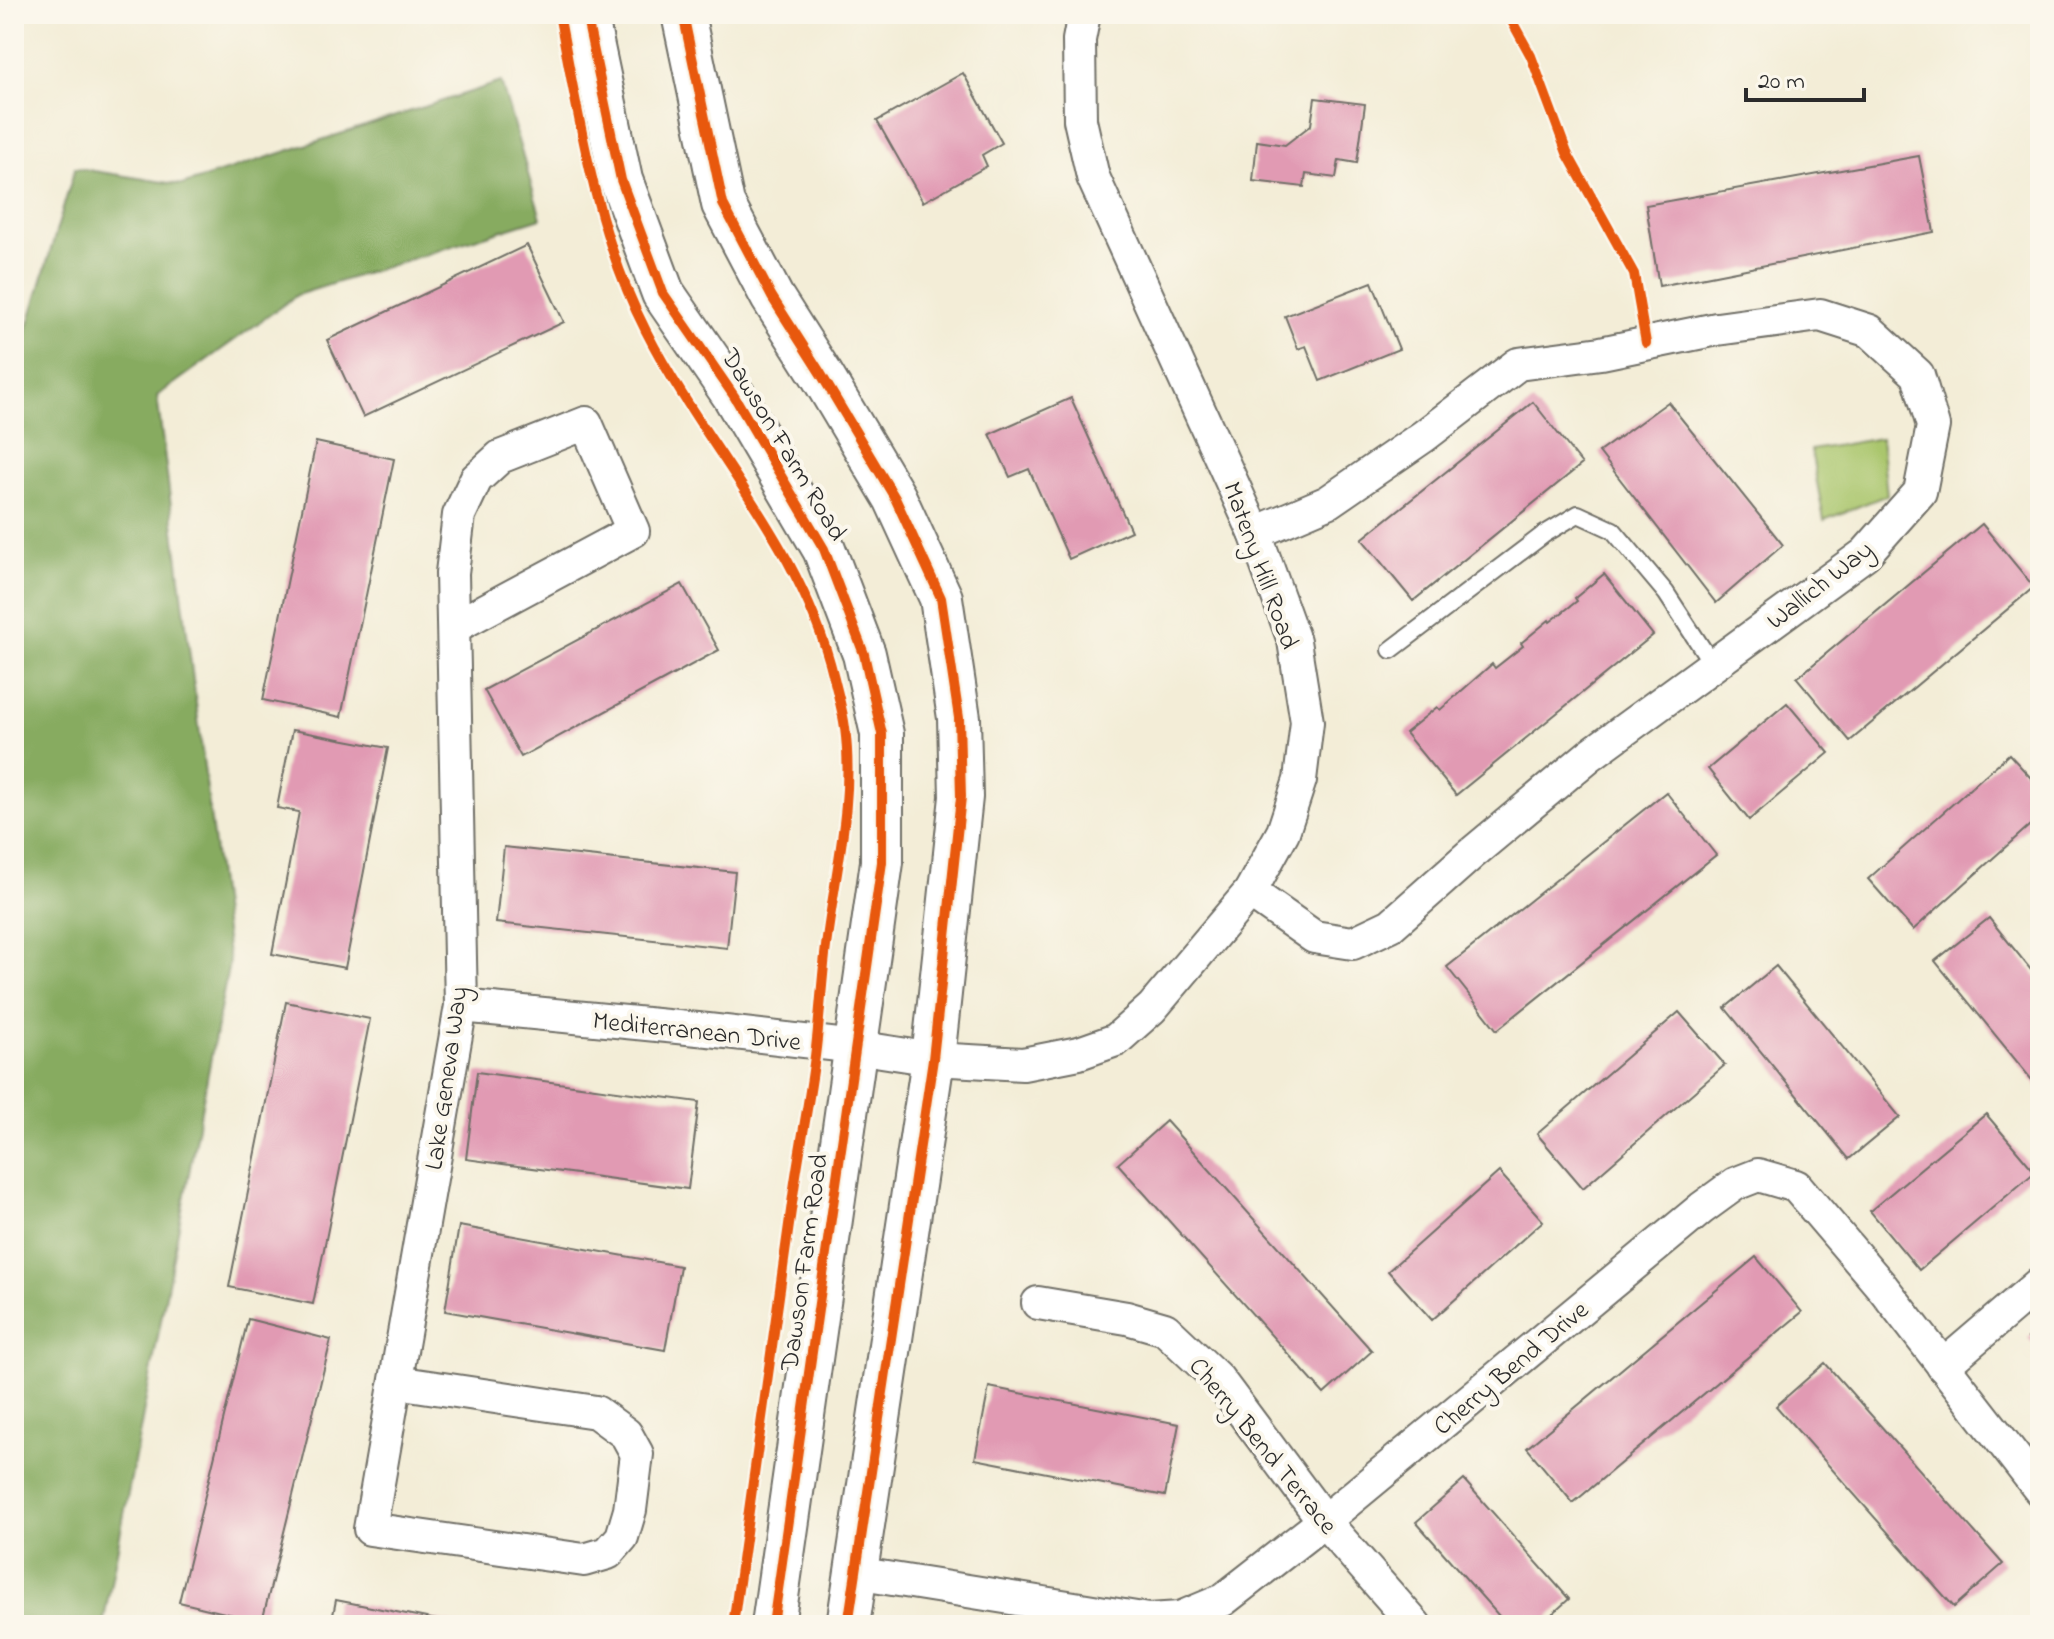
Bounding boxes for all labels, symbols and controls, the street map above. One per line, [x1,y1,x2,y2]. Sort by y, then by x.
scale bar [1746,52,1864,102]
text: 20 m [1758,65,1805,100]
street label: Dawson Farm Road [709,341,855,549]
street label: Mateny Hill Road [1211,477,1307,655]
street label: Wallich Way [1759,532,1882,640]
street label: Lake Geneva Way [416,984,480,1173]
street label: Mediterranean Drive [591,1003,803,1063]
street label: Dawson Farm Road [772,1151,840,1374]
street label: Cherry Bend Drive [1426,1293,1598,1446]
street label: Cherry Bend Terrace [1178,1350,1345,1544]

